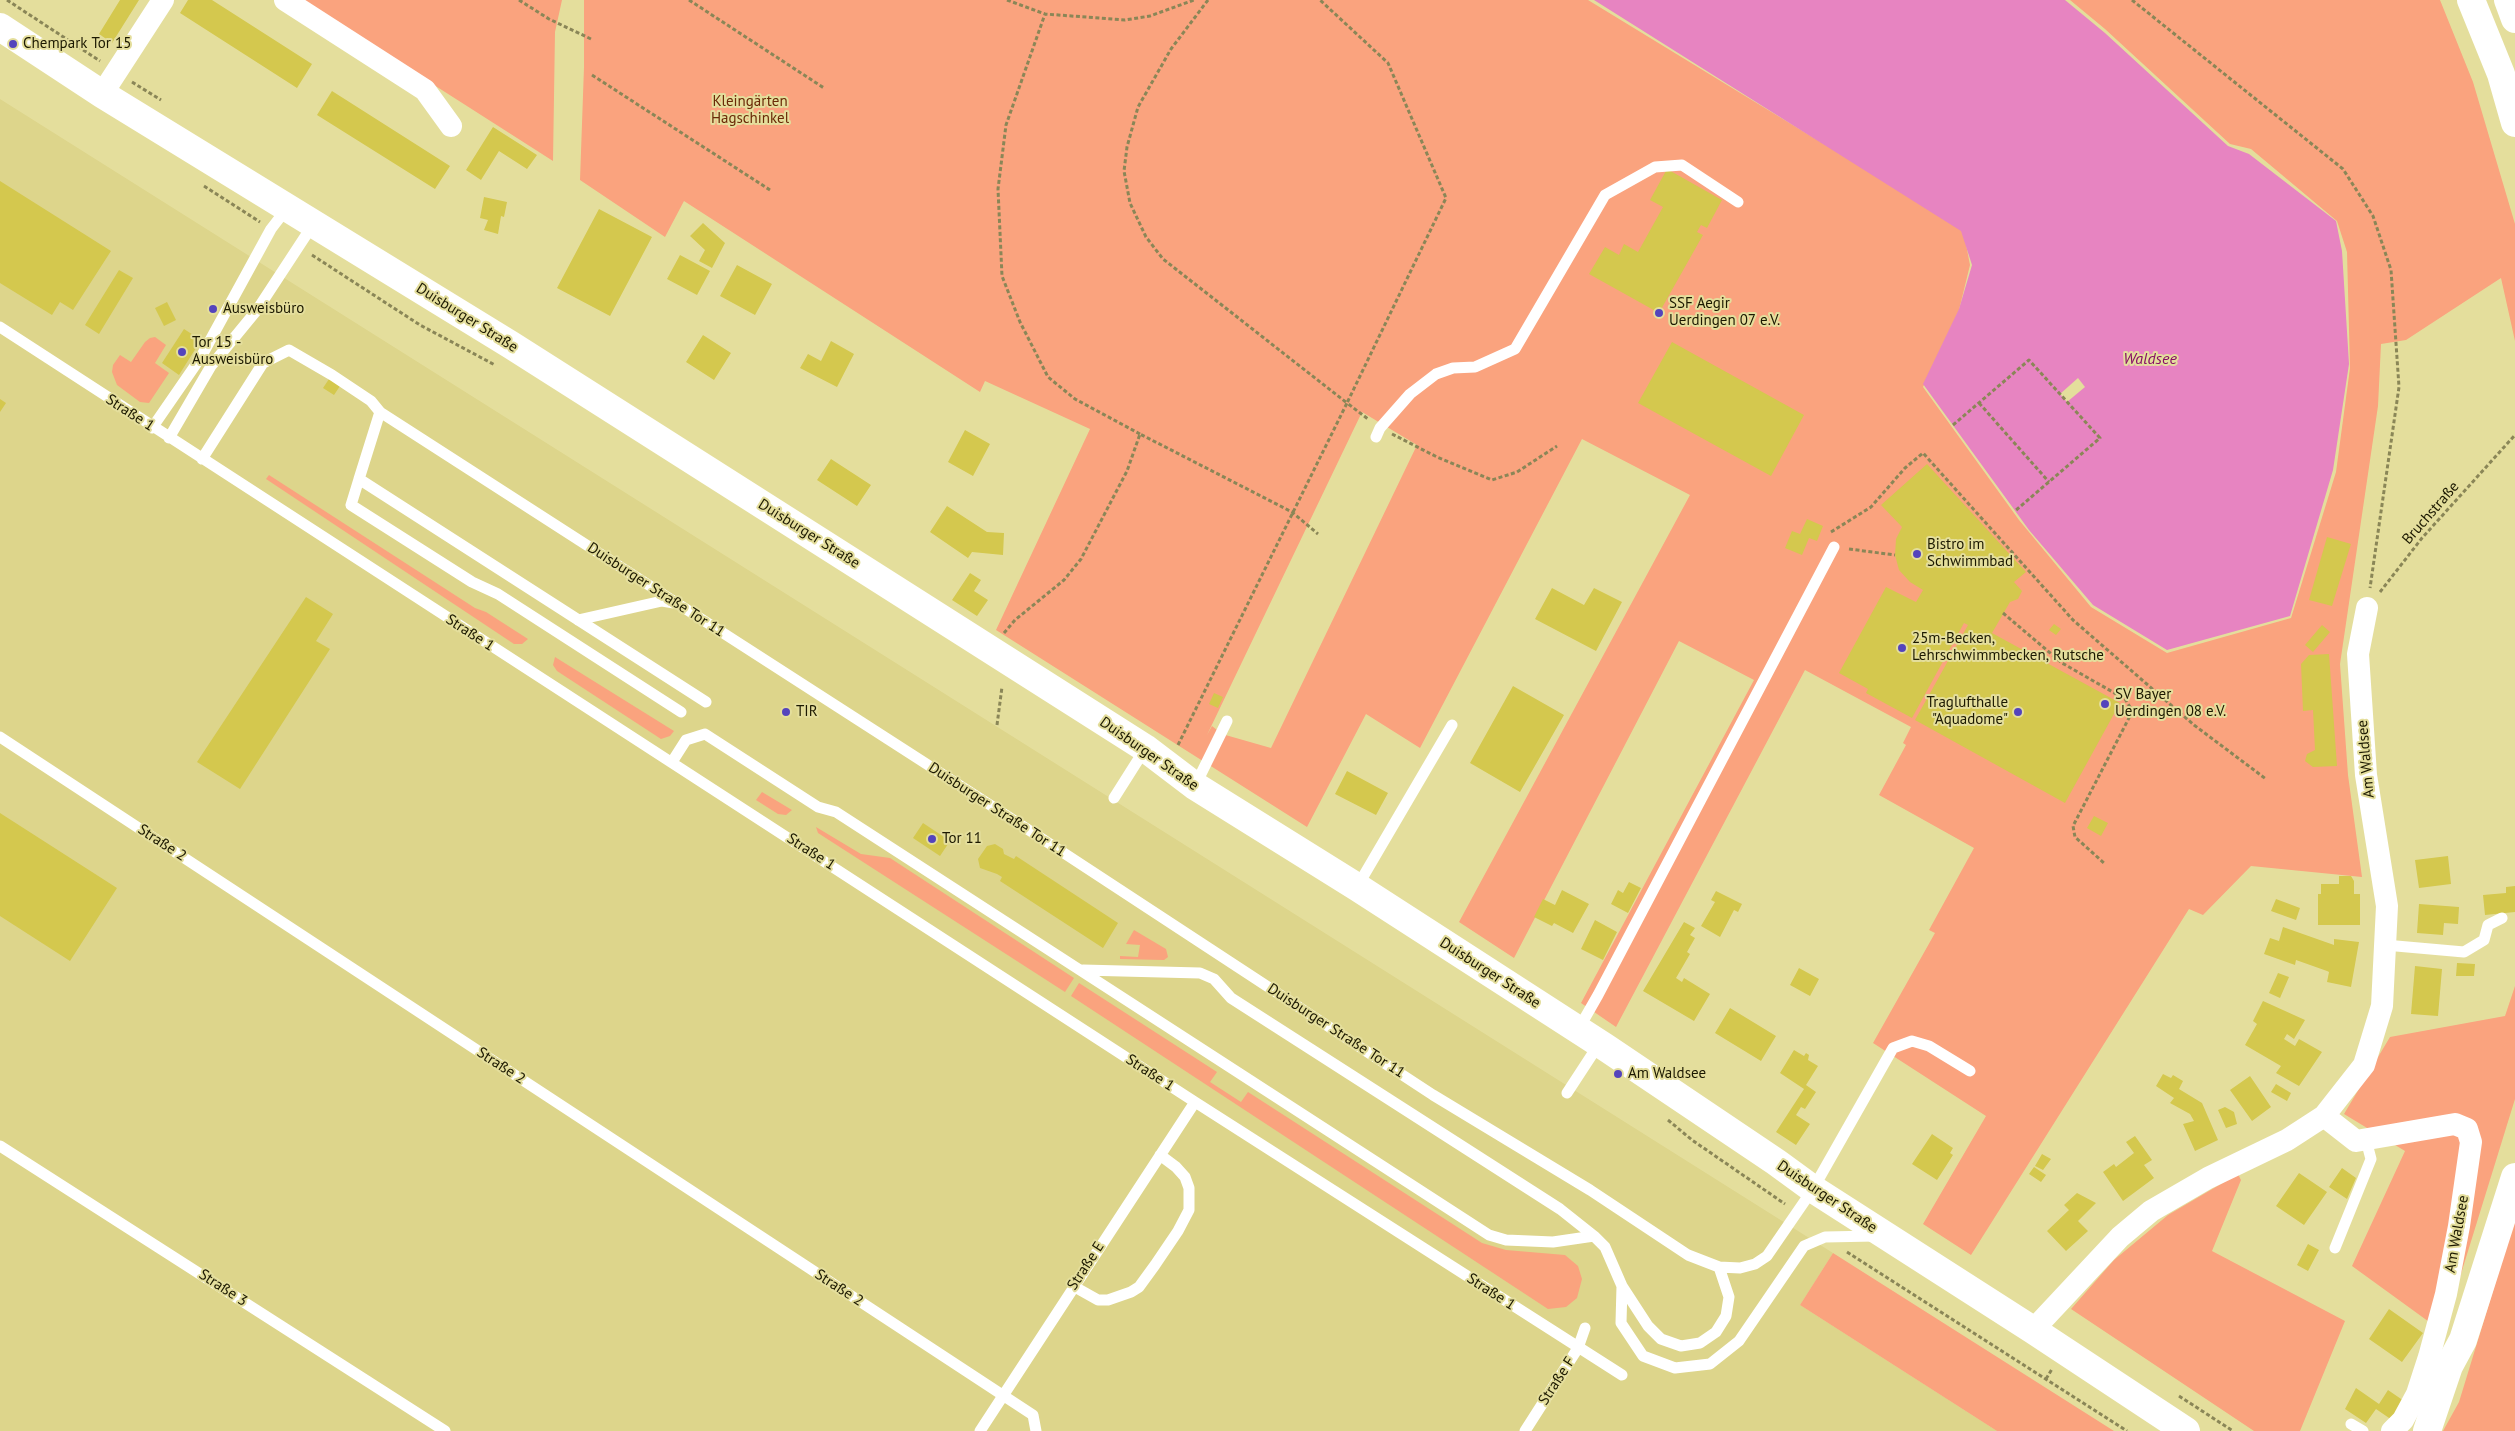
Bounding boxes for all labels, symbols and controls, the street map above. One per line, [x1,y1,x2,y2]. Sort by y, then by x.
place label: Chempark Tor 15 [23,35,131,53]
marker: Chempark Tor 15 [7,38,19,50]
park label: Kleingärten Hagschinkel [711,93,789,128]
street label: Duisburger Straße [413,280,521,356]
place label: SSF Aegir Uerdingen 07 e.V. [1669,295,1780,330]
place label: Ausweisbüro [223,300,304,318]
marker: Ausweisbüro [207,303,219,315]
marker: SSF Aegir Uerdingen 07 e.V. [1653,307,1665,319]
place label: Tor 15 - Ausweisbüro [192,334,273,369]
marker: Tor 15 - Ausweisbüro [176,346,188,358]
water label: Waldsee [2123,349,2177,369]
street label: Straße 1 [102,391,158,435]
street label: Bruchstraße [2399,478,2463,548]
street label: Duisburger Straße [755,496,863,572]
place label: Bistro im Schwimmbad [1927,536,2013,571]
street label: Duisburger Straße Tor 11 [584,539,728,641]
marker: Bistro im Schwimmbad [1911,548,1923,560]
street label: Straße 1 [442,611,498,655]
place label: 25m-Becken, Lehrschwimmbecken, Rutsche [1912,630,2104,665]
marker: 25m-Becken, Lehrschwimmbecken, Rutsche [1896,642,1908,654]
place label: SV Bayer Uerdingen 08 e.V. [2115,686,2226,721]
place label: Traglufthalle "Aquadome" [1927,694,2008,729]
marker: SV Bayer Uerdingen 08 e.V. [2099,698,2111,710]
place label: TIR [796,703,818,721]
marker: TIR [780,706,792,718]
marker: Traglufthalle "Aquadome" [2012,706,2024,718]
street label: Duisburger Straße [1096,713,1202,795]
street label: Am Waldsee [2354,719,2378,799]
street label: Duisburger Straße Tor 11 [925,759,1069,861]
street label: Straße 2 [134,821,190,865]
street label: Straße 1 [783,830,839,874]
place label: Tor 11 [942,830,982,848]
marker: Tor 11 [926,833,938,845]
street label: Duisburger Straße [1436,934,1544,1012]
street label: Duisburger Straße Tor 11 [1264,980,1408,1082]
street label: Straße 2 [473,1044,529,1088]
street label: Straße 1 [1122,1051,1178,1095]
place label: Am Waldsee [1628,1065,1706,1083]
marker: Am Waldsee [1612,1068,1624,1080]
street label: Duisburger Straße [1774,1157,1880,1237]
street label: Am Waldsee [2441,1194,2473,1274]
street label: Straße E [1064,1238,1108,1294]
street label: Straße 3 [195,1266,251,1310]
street label: Straße 2 [811,1266,867,1310]
street label: Straße 1 [1463,1270,1519,1314]
street label: Straße F [1535,1354,1579,1408]

